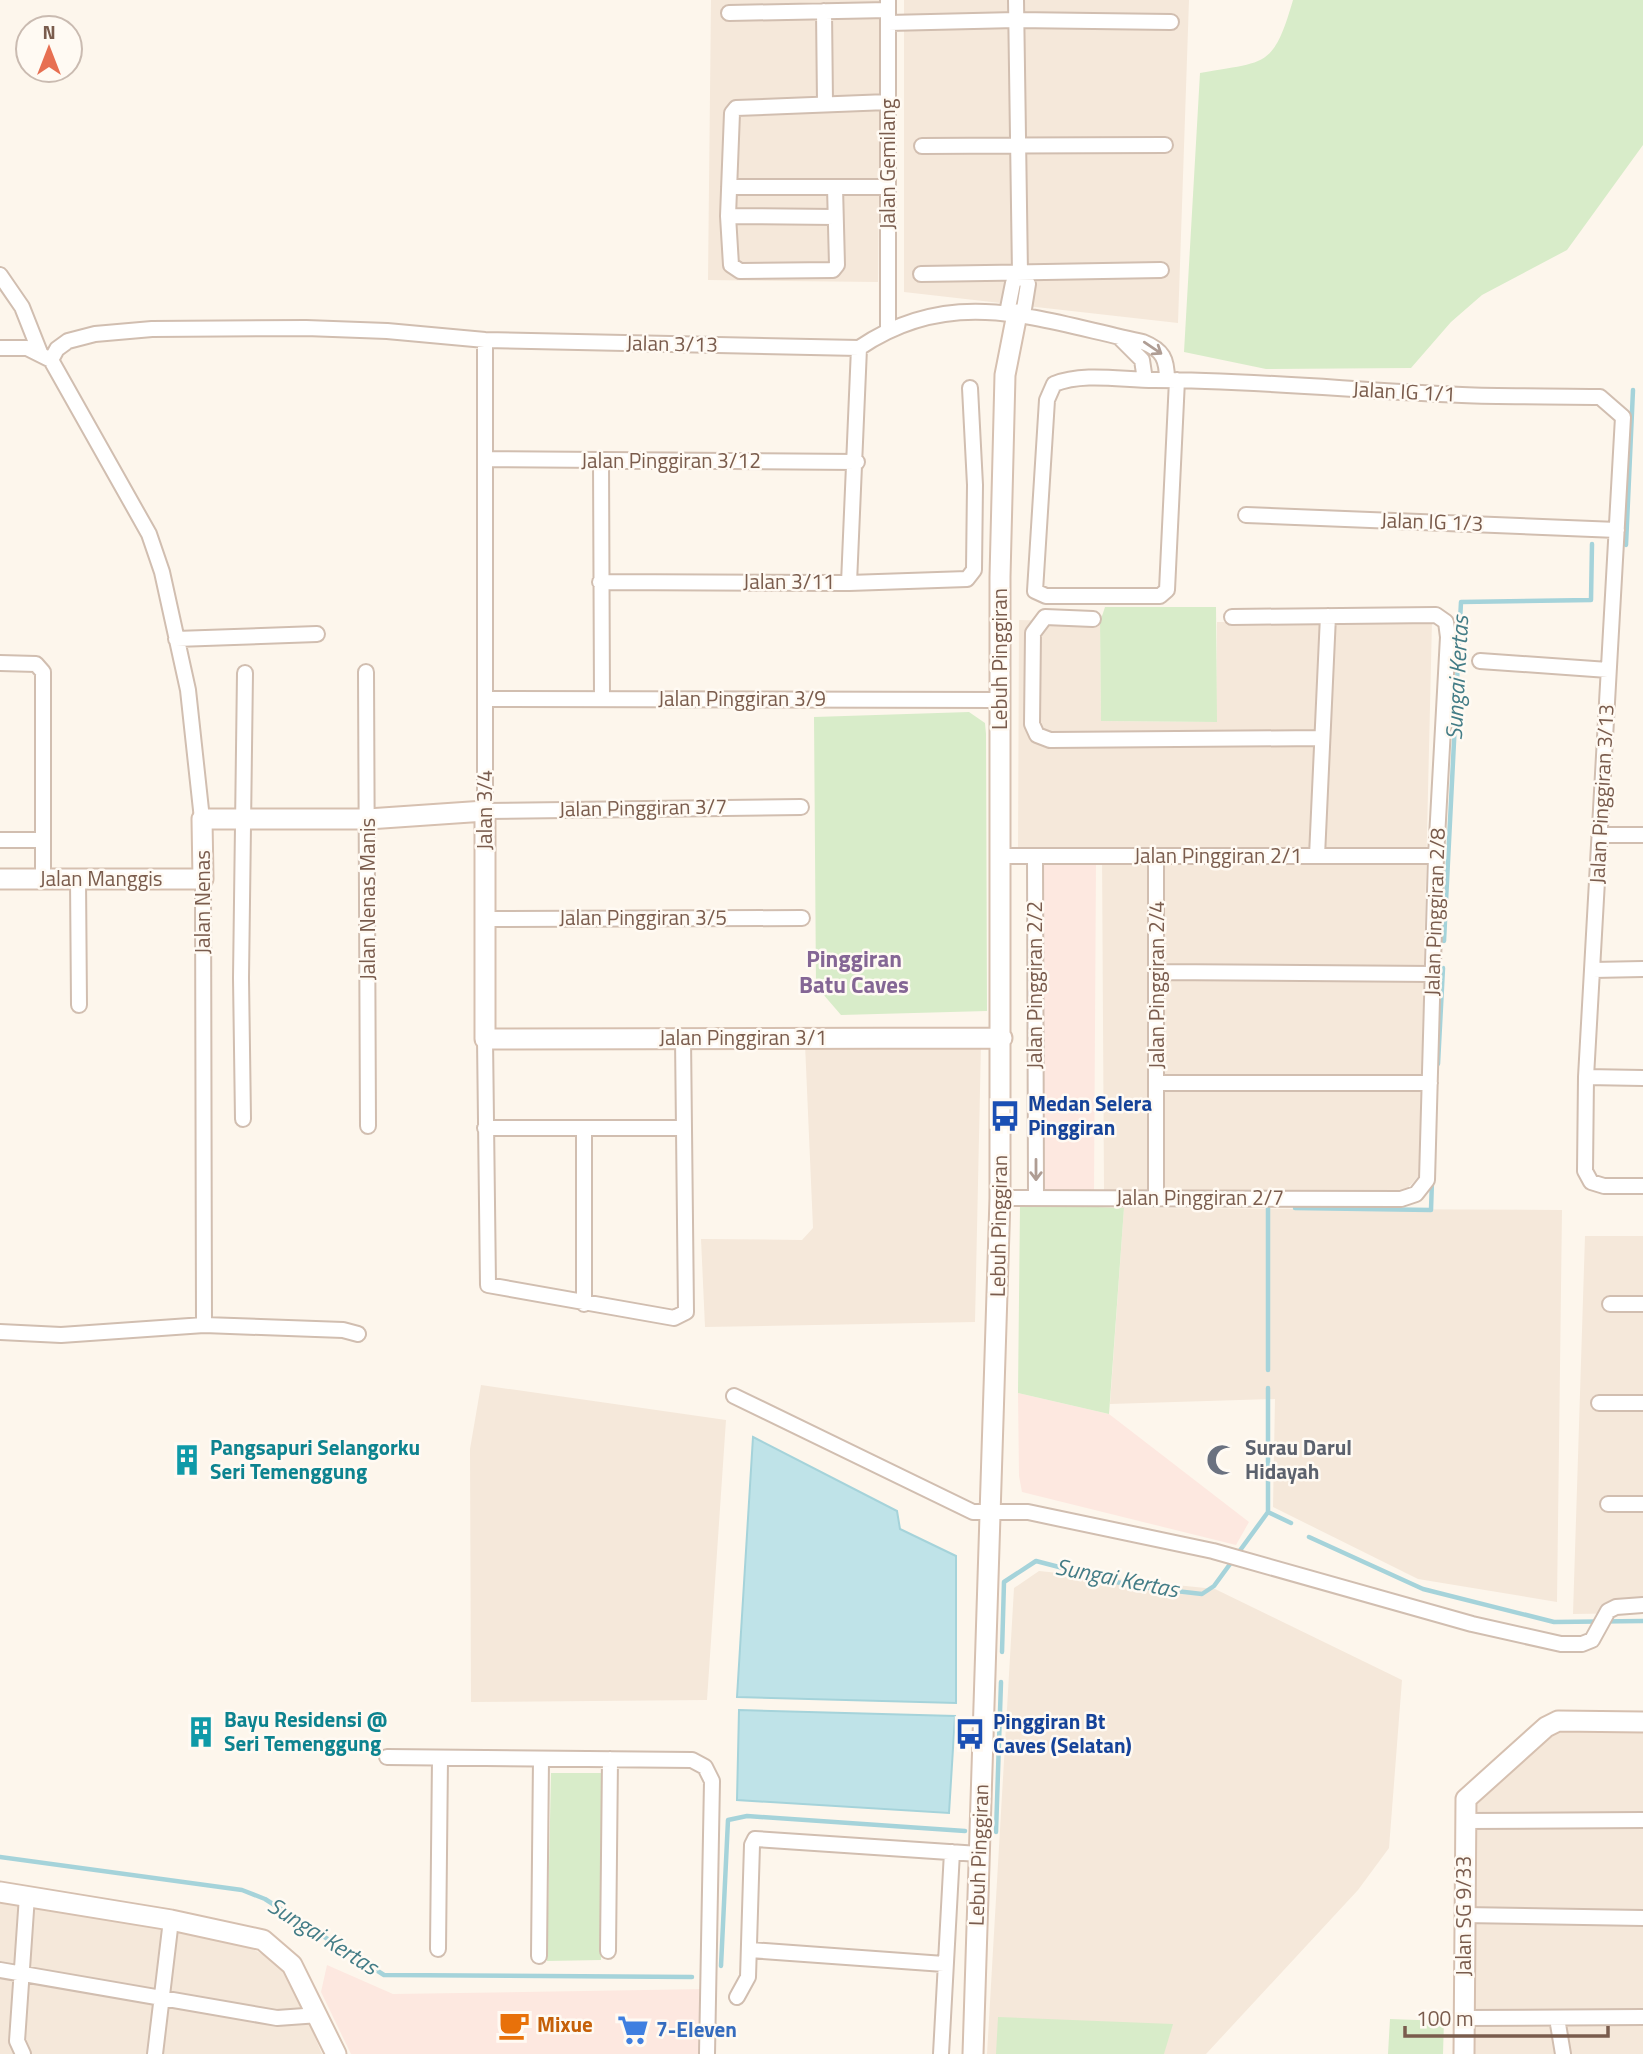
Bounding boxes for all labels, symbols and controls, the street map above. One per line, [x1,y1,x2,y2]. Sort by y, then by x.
north arrow [14,14,84,84]
text: N [42,17,56,46]
street label: Jalan Gemilang [871,98,903,230]
street label: Jalan 3/13 [626,326,718,360]
one-way arrow [1143,341,1162,356]
street label: Jalan IG 1/1 [1352,372,1456,410]
street label: Jalan Pinggiran 3/12 [581,444,761,476]
street label: Jalan IG 1/3 [1380,503,1484,539]
street label: Jalan 3/11 [743,565,835,597]
street label: Lebuh Pinggiran [983,588,1015,730]
water label: Sungai Kertas [1436,613,1477,741]
street label: Jalan Pinggiran 3/9 [658,682,826,714]
street label: Jalan Pinggiran 3/13 [1580,703,1622,885]
street label: Jalan 3/4 [468,770,500,850]
street label: Jalan Pinggiran 3/7 [559,790,727,824]
street label: Jalan Nenas Manis [351,818,383,980]
street label: Jalan Pinggiran 2/8 [1415,827,1453,997]
street label: Jalan Pinggiran 2/1 [1134,839,1302,871]
street label: Jalan Nenas [186,850,218,954]
street label: Jalan Manggis [39,862,163,894]
street label: Jalan Pinggiran 3/5 [559,901,727,933]
street label: Jalan Pinggiran 2/2 [1018,901,1050,1069]
street label: Jalan Pinggiran 2/4 [1140,901,1172,1069]
district label: Pinggiran Batu Caves [799,941,909,1002]
street label: Jalan Pinggiran 3/1 [659,1021,827,1053]
place label: Medan Selera Pinggiran [1028,1087,1152,1143]
bus stop icon: Medan Selera Pinggiran [988,1099,1022,1133]
street label: Lebuh Pinggiran [981,1155,1015,1297]
one-way arrow [1029,1158,1043,1181]
street label: Jalan Pinggiran 2/7 [1116,1181,1284,1213]
place label: Pangsapuri Selangorku Seri Temenggung [210,1431,420,1487]
place label: Surau Darul Hidayah [1245,1431,1352,1487]
building icon: Pangsapuri Selangorku Seri Temenggung [170,1443,204,1477]
mosque icon: Surau Darul Hidayah [1205,1443,1239,1477]
water label: Sungai Kertas [1053,1548,1184,1607]
place label: Bayu Residensi @ Seri Temenggung [224,1703,387,1759]
place label: Pinggiran Bt Caves (Selatan) [993,1705,1132,1761]
building icon: Bayu Residensi @ Seri Temenggung [184,1715,218,1749]
bus stop icon: Pinggiran Bt Caves (Selatan) [953,1717,987,1751]
street label: Lebuh Pinggiran [960,1783,996,1927]
street label: Jalan SG 9/33 [1447,1856,1479,1976]
water label: Sungai Kertas [261,1888,387,1985]
scale bar [1405,1994,1608,2038]
text: 100 m [1416,2002,1473,2034]
cafe icon: Mixue [497,2008,531,2042]
place label: Mixue [537,2008,593,2040]
supermarket icon: 7-Eleven [616,2013,650,2047]
place label: 7-Eleven [656,2013,737,2045]

